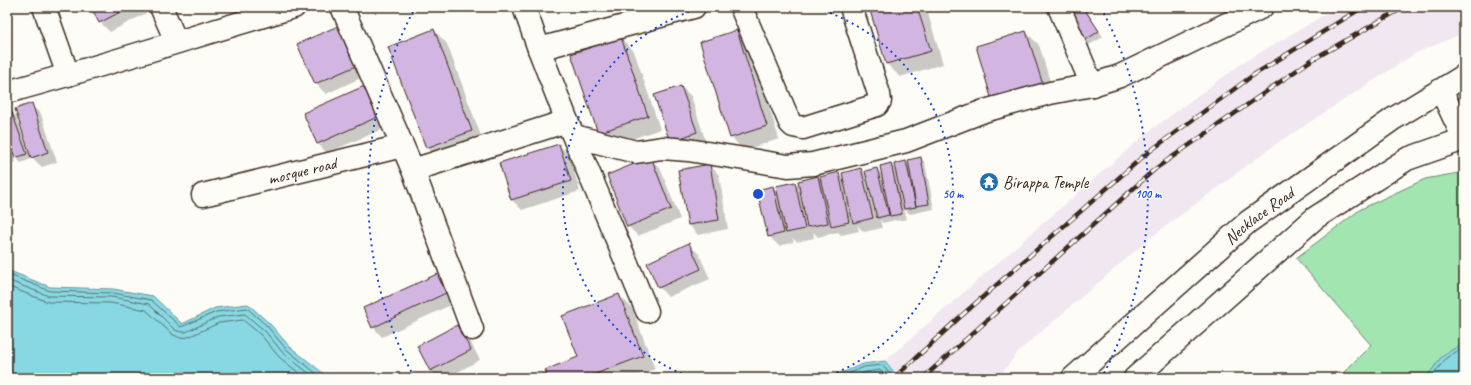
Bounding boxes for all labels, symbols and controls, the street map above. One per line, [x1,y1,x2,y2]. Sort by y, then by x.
street label: mosque road [266,152,342,190]
temple icon: Birappa Temple [978,171,1000,193]
place label: Birappa Temple [1003,172,1090,193]
street label: Necklace Road [1220,181,1301,249]
text: 50 m [943,186,964,202]
text: 100 m [1135,186,1162,202]
centre of rings [751,187,765,201]

